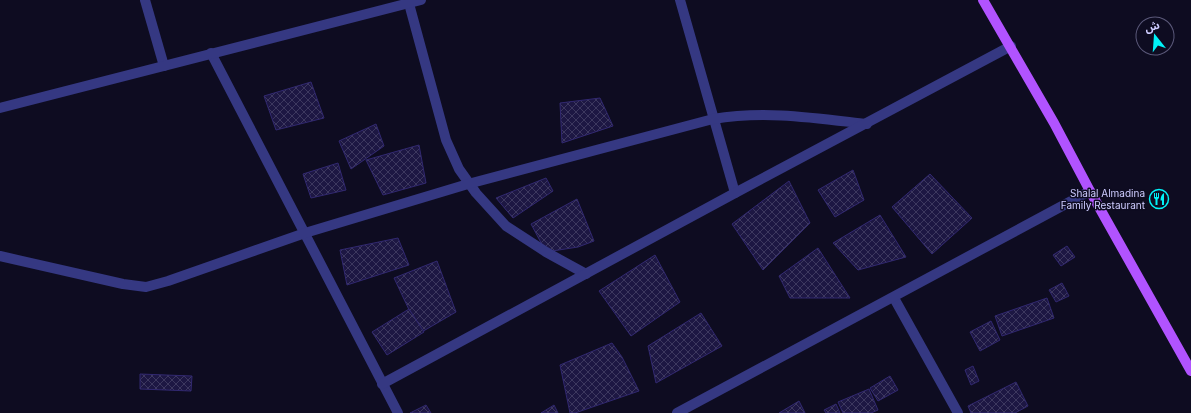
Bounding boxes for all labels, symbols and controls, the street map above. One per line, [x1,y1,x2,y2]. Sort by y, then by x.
north arrow [1135,16,1175,56]
text: ش [1143,18,1161,35]
place label: Shalal Almadina Family Restaurant [1061,187,1146,211]
restaurant icon: Shalal Almadina Family Restaurant [1148,188,1170,210]

